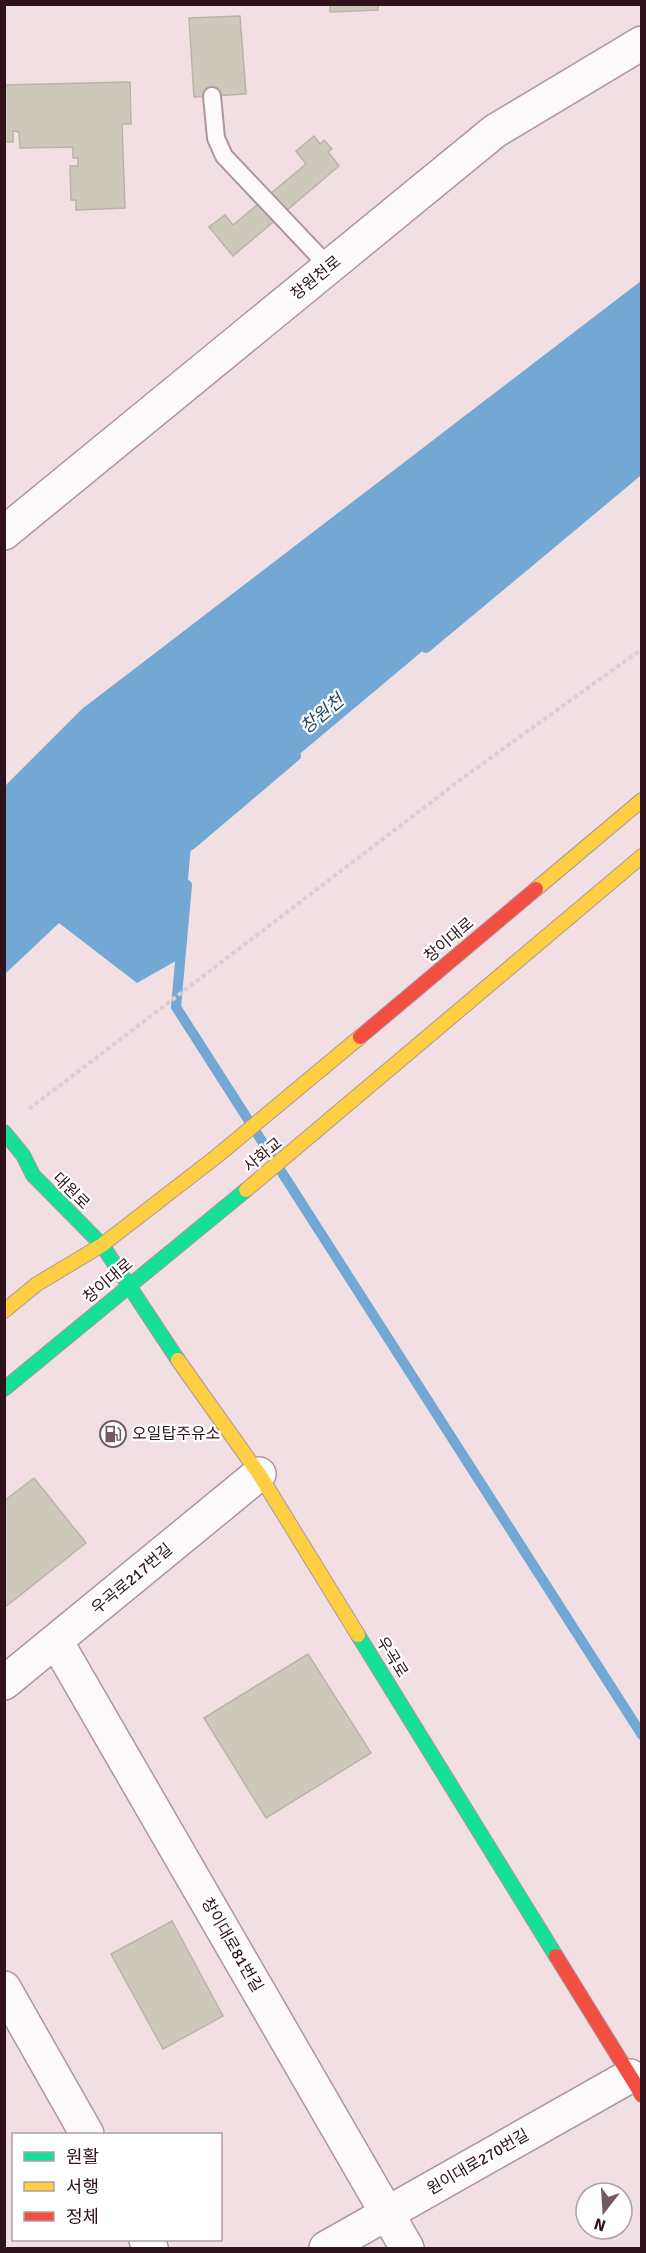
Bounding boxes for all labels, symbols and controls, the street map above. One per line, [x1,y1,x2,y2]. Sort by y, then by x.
street label: 창원천로 [287,252,345,304]
water label: 창원천 [296,688,350,738]
street label: 창이대로 [420,913,478,967]
street label: 사화교 [240,1133,286,1177]
street label: 대원로 [48,1168,94,1214]
street label: 창이대로 [79,1254,137,1308]
fuel station icon: 오일탑주유소 [98,1419,128,1449]
place label: 오일탑주유소 [132,1424,220,1444]
street label: 우곡로217번길 [87,1539,177,1619]
street label: 우곡로 [372,1633,412,1681]
street label: 창이대로81번길 [197,1894,267,1996]
street label: 원이대로270번길 [424,2125,532,2199]
legend [12,2133,222,2241]
text: 원활 [66,2146,99,2168]
text: 서행 [66,2176,99,2198]
north arrow [574,2181,634,2241]
text: 정체 [66,2206,99,2228]
text: N [592,2213,608,2236]

